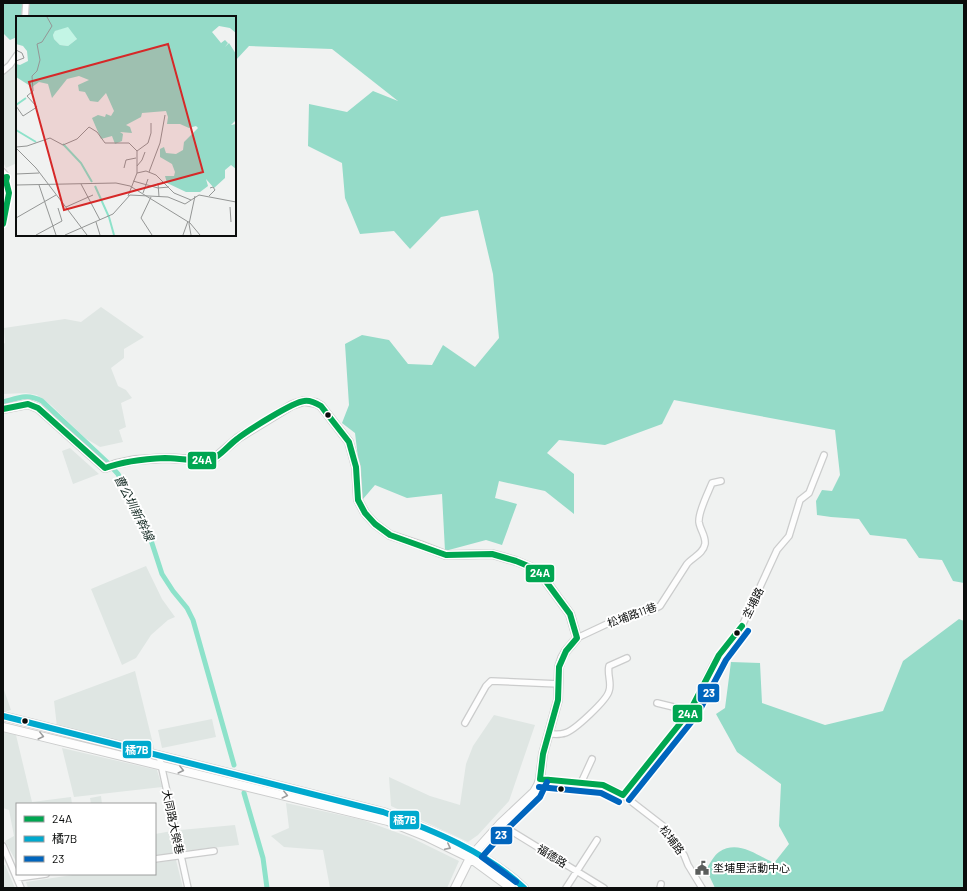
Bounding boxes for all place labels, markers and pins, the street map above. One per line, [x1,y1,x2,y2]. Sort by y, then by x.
unlabelled marker [323,410,333,420]
unlabelled marker [732,628,742,638]
unlabelled marker [20,716,30,726]
unlabelled marker [556,784,566,794]
public building icon: 坔埔里活動中心 [694,860,710,876]
place label: 坔埔里活動中心 [713,861,790,874]

